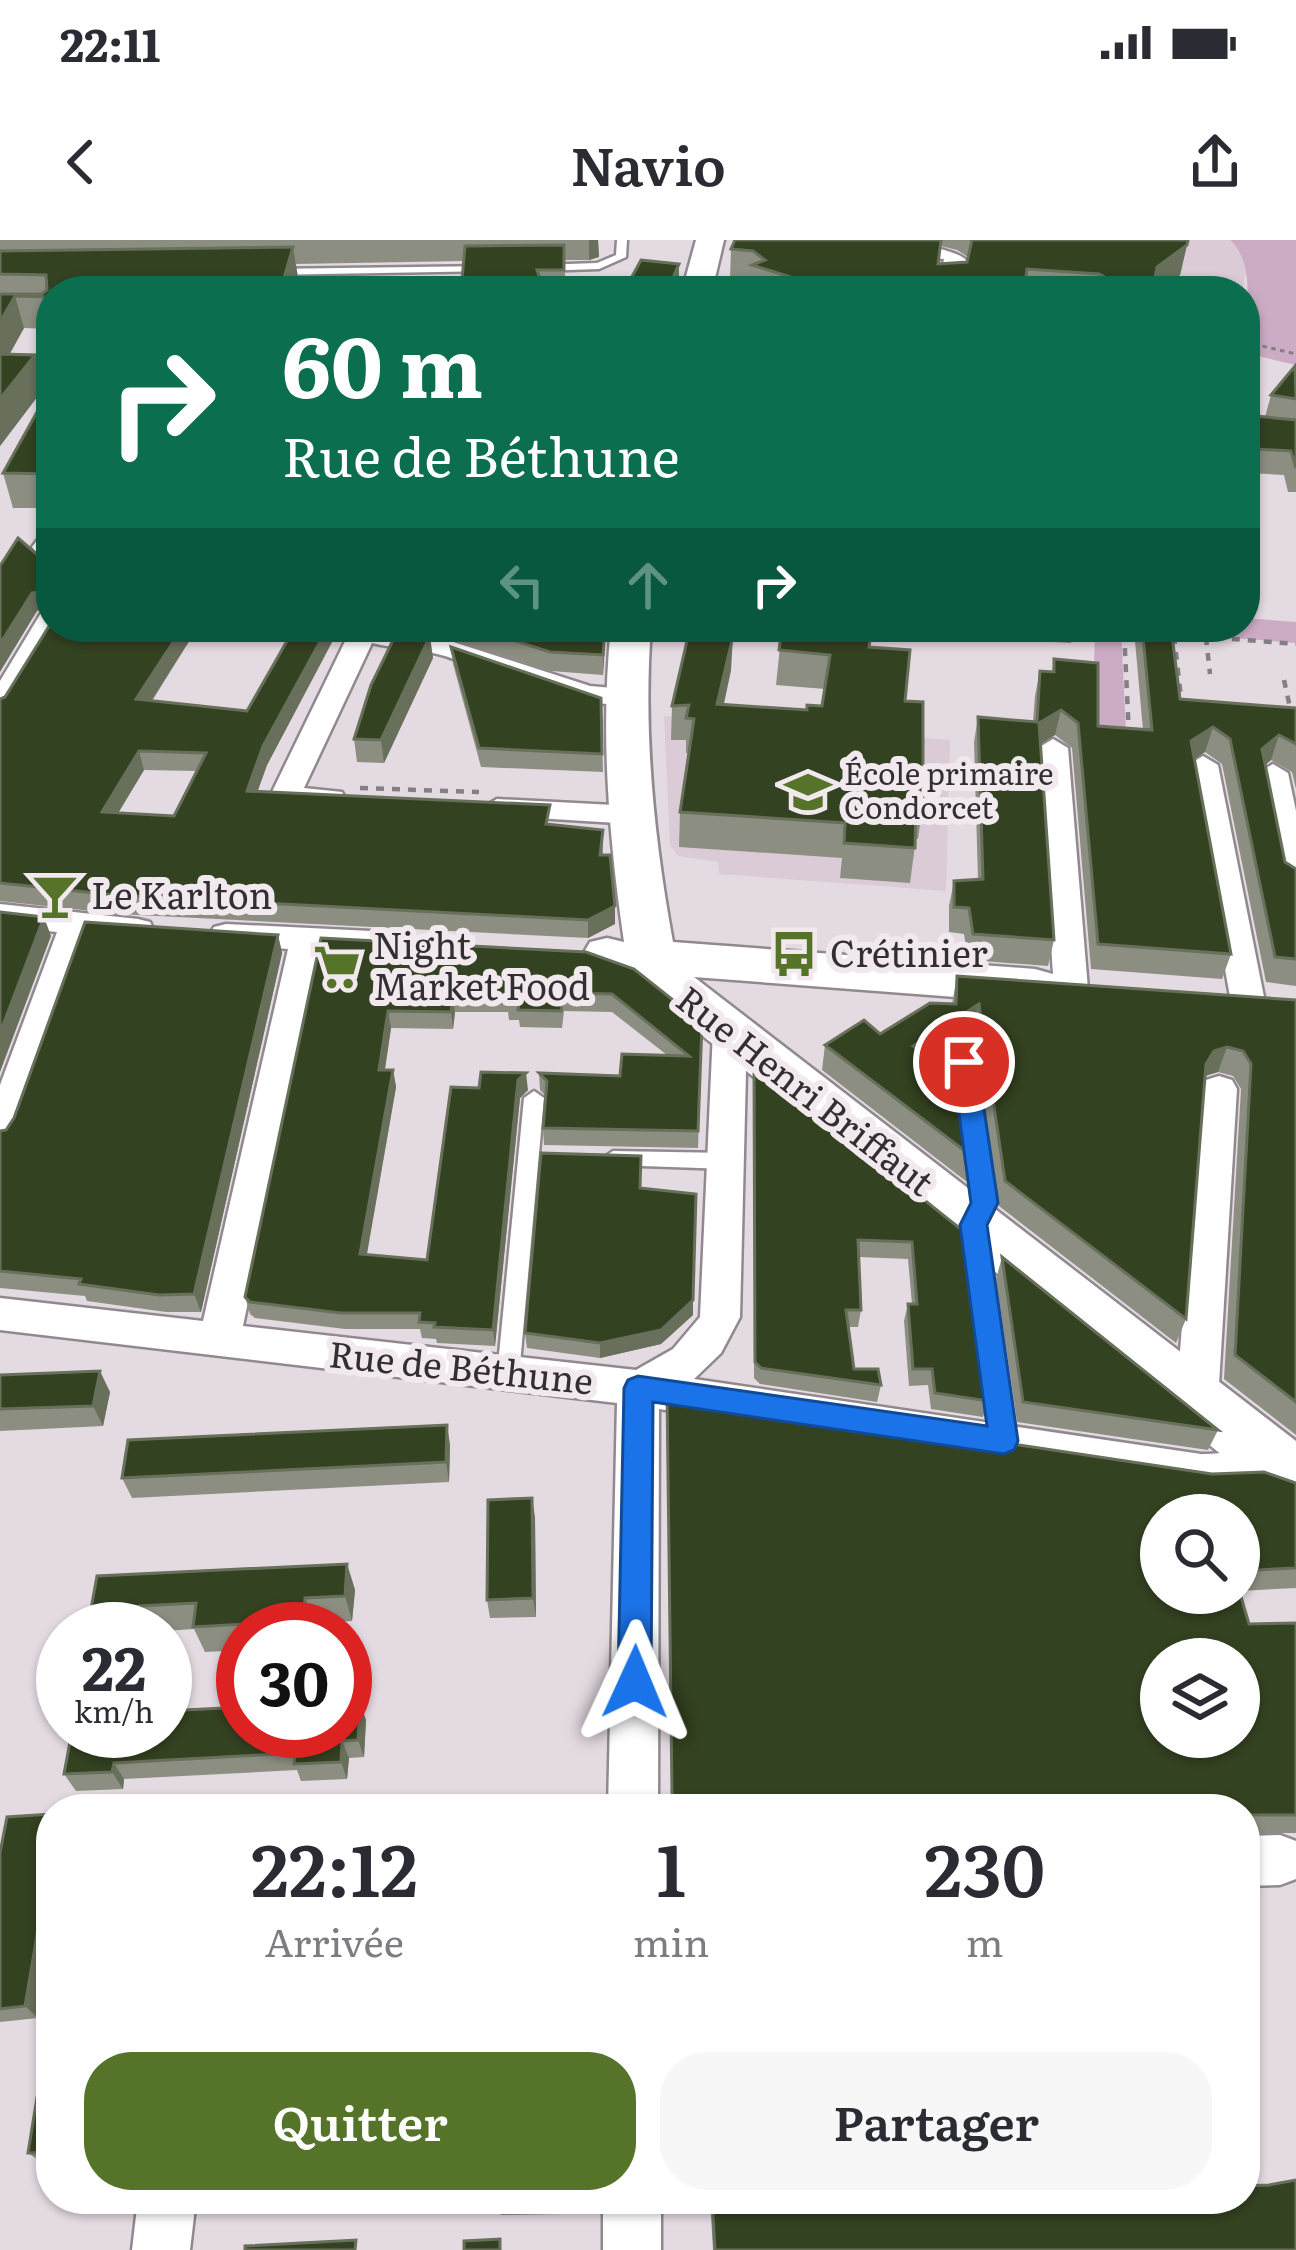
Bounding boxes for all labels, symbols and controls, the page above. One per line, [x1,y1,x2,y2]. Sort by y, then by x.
text: 22:11 [60,9,160,76]
text: Navio [570,122,726,203]
icon: back [48,129,114,195]
icon: share [1182,129,1248,195]
text: 60 m [282,299,483,424]
icon: right [84,324,240,480]
text: Rue de Béthune [282,413,680,494]
icon: left [489,552,555,618]
icon: ahead [615,552,681,618]
icon: right [741,552,807,618]
place label: École primaire Condorcet [844,750,1054,828]
school or university icon: École primaire Condorcet [783,767,833,817]
place label: Le Karlton [91,867,272,920]
bar icon: Le Karlton [30,871,80,921]
place label: Night Market Food [373,917,590,1011]
place label: Crétinier [830,925,988,978]
bus stop icon: Crétinier [769,929,819,979]
supermarket icon: Night Market Food [312,942,362,992]
street label: Rue Henri Briffaut [666,971,947,1207]
pin [913,1011,1015,1113]
icon: arrive [931,1029,997,1095]
street label: Rue de Béthune [327,1325,596,1406]
map controls [1140,1494,1260,1758]
button: search [1140,1494,1260,1614]
speed limit sign: 30 [216,1602,372,1758]
position arrow [572,1619,698,1745]
text: 22 [82,1620,146,1709]
button: layers [1140,1638,1260,1758]
text: km/h [74,1688,154,1732]
text: 22:12 [251,1812,418,1919]
text: 1 [656,1812,686,1919]
text: 230 [924,1812,1045,1919]
text: Arrivée [265,1911,404,1969]
text: min [633,1911,709,1969]
text: m [966,1911,1004,1969]
button: Quitter [84,2052,636,2190]
button: Partager [660,2052,1212,2190]

